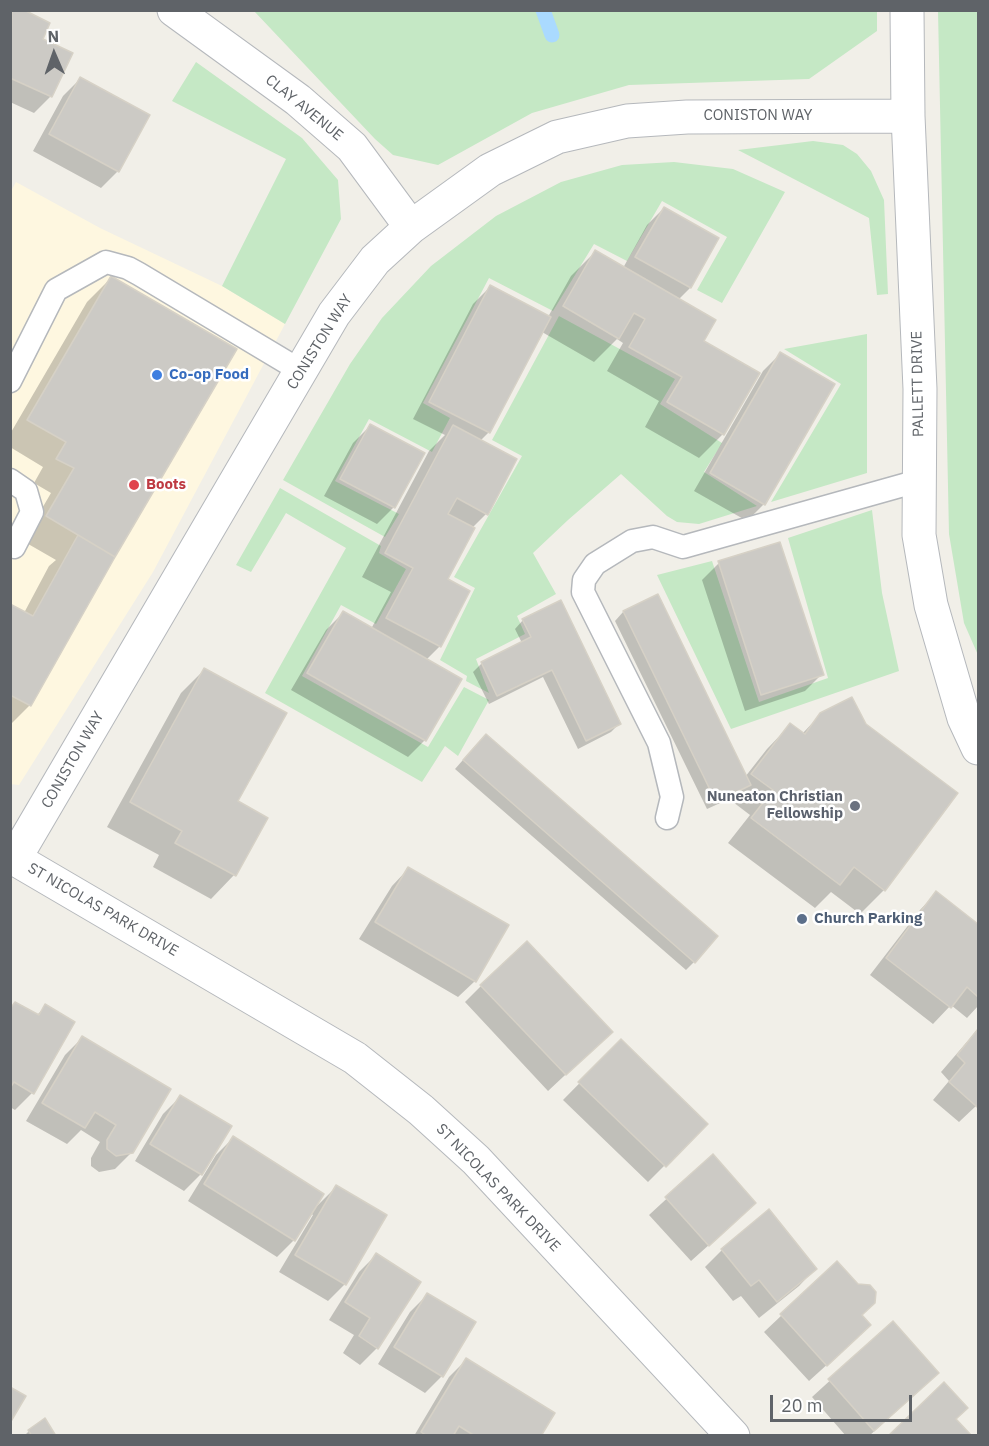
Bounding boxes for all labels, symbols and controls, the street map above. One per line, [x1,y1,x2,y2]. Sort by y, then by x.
north arrow [24,24,84,84]
text: N [47,26,60,46]
street label: CLAY AVENUE [262,71,346,145]
street label: CONISTON WAY [704,107,812,125]
street label: CONISTON WAY [284,291,356,393]
street label: PALLETT DRIVE [908,331,928,437]
place label: Co-op Food [169,366,249,384]
marker: Co-op Food [150,368,164,382]
place label: Boots [146,476,186,494]
marker: Boots [127,478,141,492]
street label: CONISTON WAY [38,708,108,812]
place label: Nuneaton Christian Fellowship [707,788,843,823]
marker: Nuneaton Christian Fellowship [848,799,862,813]
street label: ST NICOLAS PARK DRIVE [25,859,181,961]
place label: Church Parking [814,910,922,928]
marker: Church Parking [795,912,809,926]
street label: ST NICOLAS PARK DRIVE [432,1120,564,1256]
scale bar [773,1383,916,1421]
text: 20 m [781,1394,823,1417]

